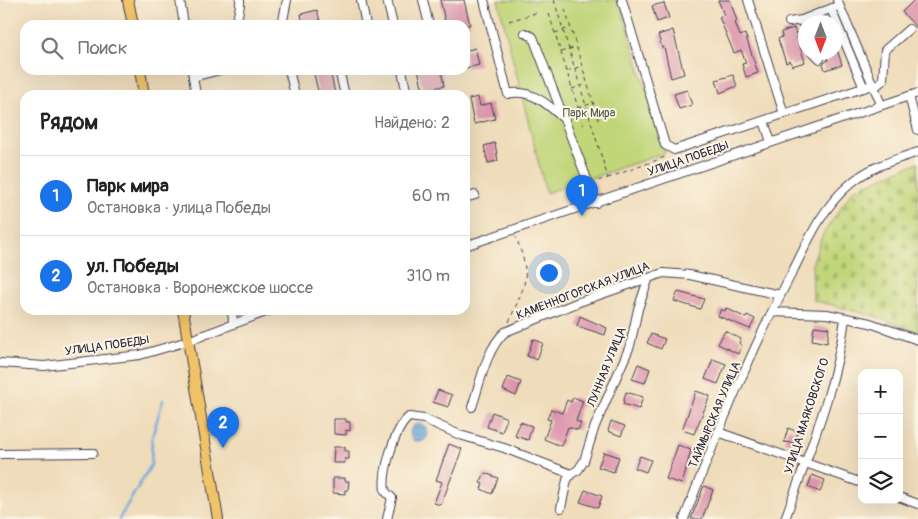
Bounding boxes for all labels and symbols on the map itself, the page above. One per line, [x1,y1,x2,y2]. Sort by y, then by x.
north arrow [798,15,843,60]
park label: Парк Мира [563,106,616,121]
street label: УЛИЦА ПОБЕДЫ [646,138,731,180]
pin: 1 [566,175,598,216]
street label: КАМЕННОГОРСКАЯ УЛИЦА [514,259,652,323]
your location [536,260,562,286]
street label: ЛУННАЯ УЛИЦА [584,325,630,410]
street label: УЛИЦА ПОБЕДЫ [64,333,150,359]
street label: УЛИЦА МАЯКОВСКОГО [781,356,833,476]
street label: ТАЙМЫРСКАЯ УЛИЦА [686,359,744,471]
pin: 2 [207,407,239,448]

